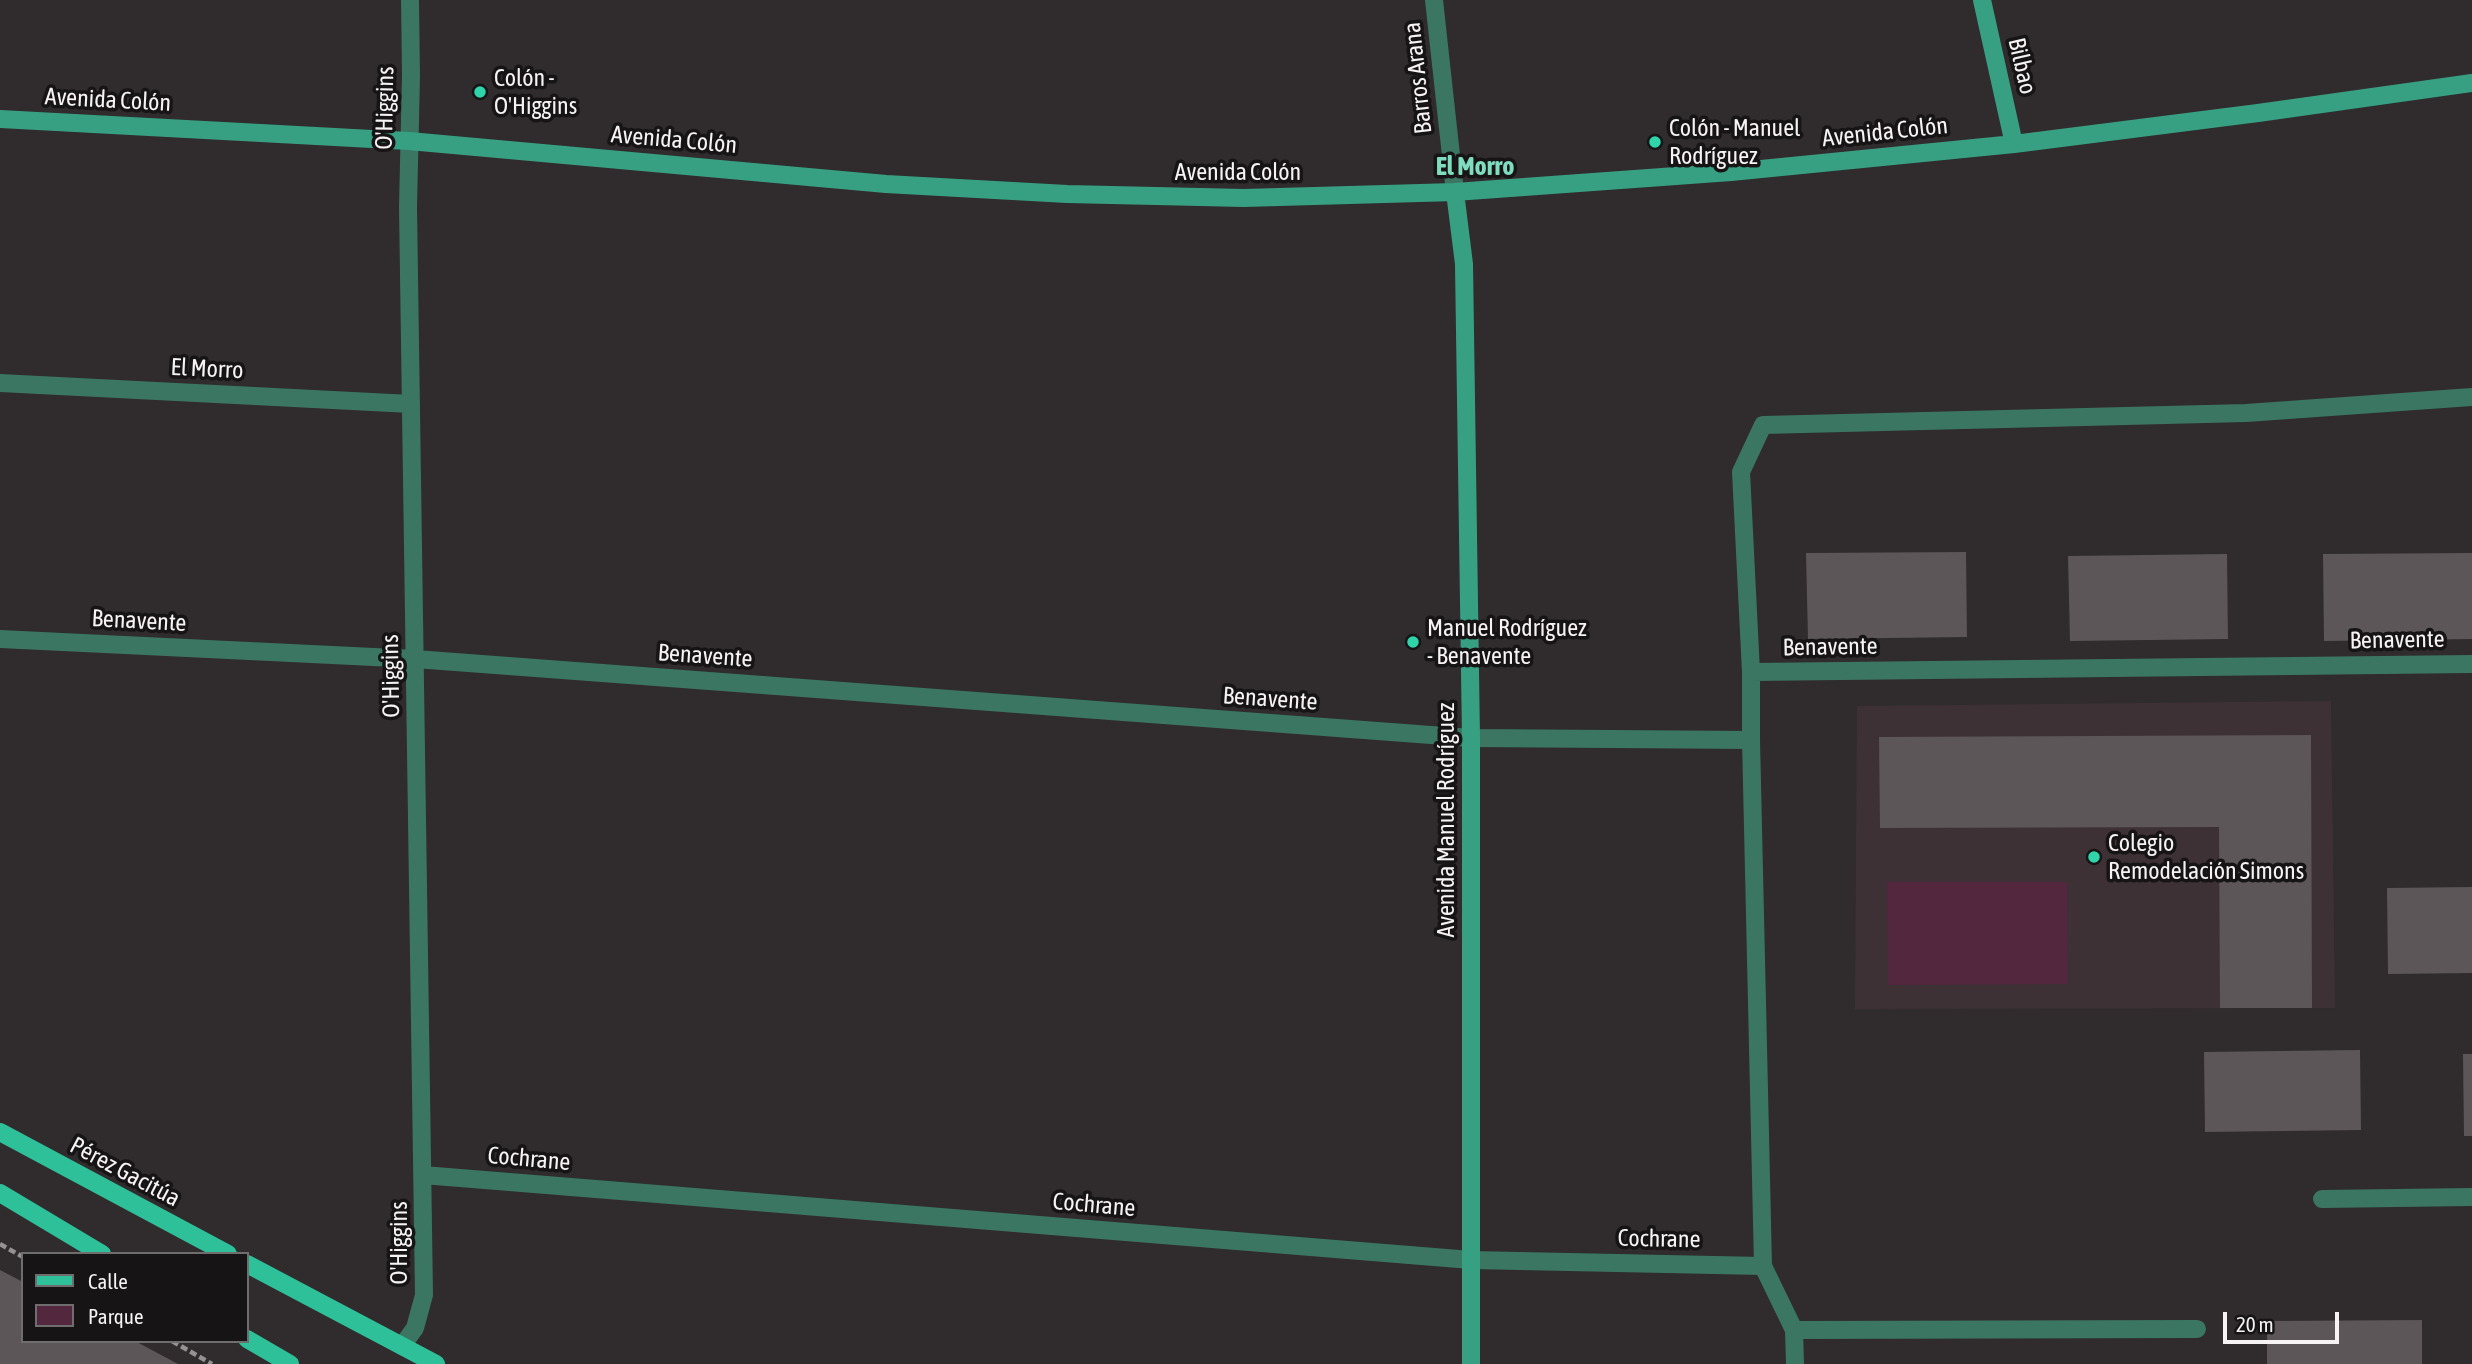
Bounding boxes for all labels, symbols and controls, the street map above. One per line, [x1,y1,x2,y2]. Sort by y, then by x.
street label: Barros Arana [1398,21,1438,135]
street label: Bilbao [2002,35,2042,97]
place label: Colón - O'Higgins [494,64,577,120]
street label: O'Higgins [370,66,400,150]
street label: Avenida Colón [44,82,172,118]
marker: Colón - O'Higgins [472,84,488,100]
street label: Avenida Colón [1821,111,1949,153]
place label: Colón - Manuel Rodríguez [1669,114,1800,170]
street label: Avenida Colón [610,120,738,160]
marker: Colón - Manuel Rodríguez [1647,134,1663,150]
district label: El Morro [1436,151,1514,183]
street label: Avenida Colón [1175,158,1301,186]
street label: El Morro [170,353,244,385]
street label: Benavente [91,604,187,638]
place label: Manuel Rodríguez - Benavente [1427,614,1587,670]
street label: Benavente [2349,625,2445,655]
street label: Benavente [1782,632,1878,662]
street label: O'Higgins [376,634,406,718]
marker: Manuel Rodríguez - Benavente [1405,634,1421,650]
street label: Benavente [657,638,753,674]
street label: Benavente [1222,681,1318,717]
street label: Avenida Manuel Rodríguez [1432,702,1460,938]
place label: Colegio Remodelación Simons [2108,829,2304,885]
marker: Colegio Remodelación Simons [2086,849,2102,865]
street label: Pérez Gacitúa [65,1131,185,1213]
street label: Cochrane [486,1141,572,1177]
street label: Cochrane [1051,1187,1137,1223]
street label: O'Higgins [385,1201,413,1285]
street label: Cochrane [1617,1224,1701,1254]
legend [21,1252,248,1343]
text: Calle [88,1269,128,1293]
scale bar [2227,1298,2342,1342]
text: Parque [88,1304,143,1328]
text: 20 m [2236,1312,2274,1336]

